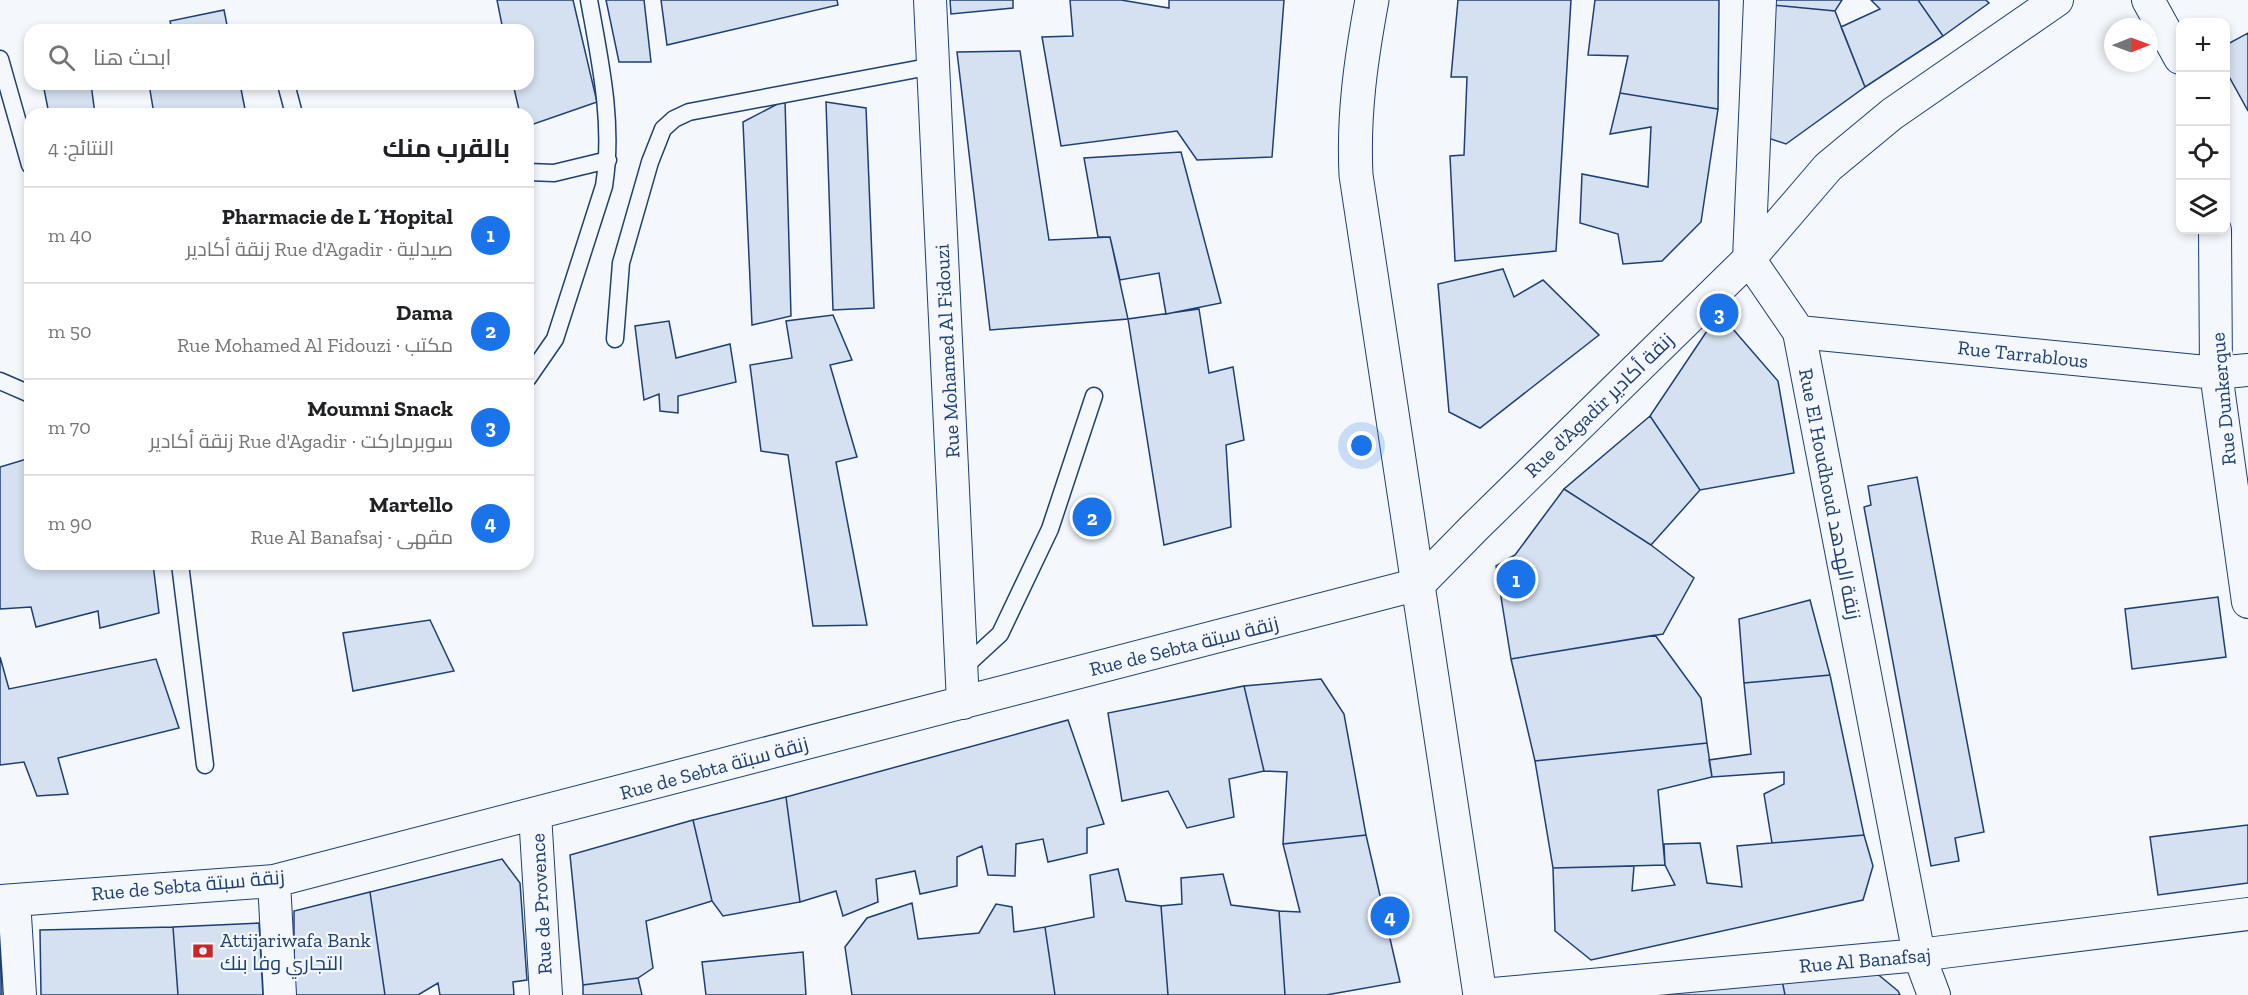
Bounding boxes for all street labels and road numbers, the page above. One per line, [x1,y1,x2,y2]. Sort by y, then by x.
street label: Rue Mohamed Al Fidouzi [929,243,965,459]
street label: Rue d'Agadir زنقة أكادير [1520,328,1678,482]
street label: Rue Dunkerque [2205,331,2241,467]
street label: Rue Tarrablous [1956,335,2090,373]
street label: Rue El Houdhoud زنقة الهدهد [1793,366,1866,622]
street label: Rue de Sebta زنقة سبتة [1087,611,1281,681]
street label: Rue de Sebta زنقة سبتة [617,731,811,805]
street label: Rue de Provence [525,833,557,975]
street label: Rue de Sebta زنقة سبتة [90,865,286,905]
street label: Rue Al Banafsaj [1798,942,1932,978]

